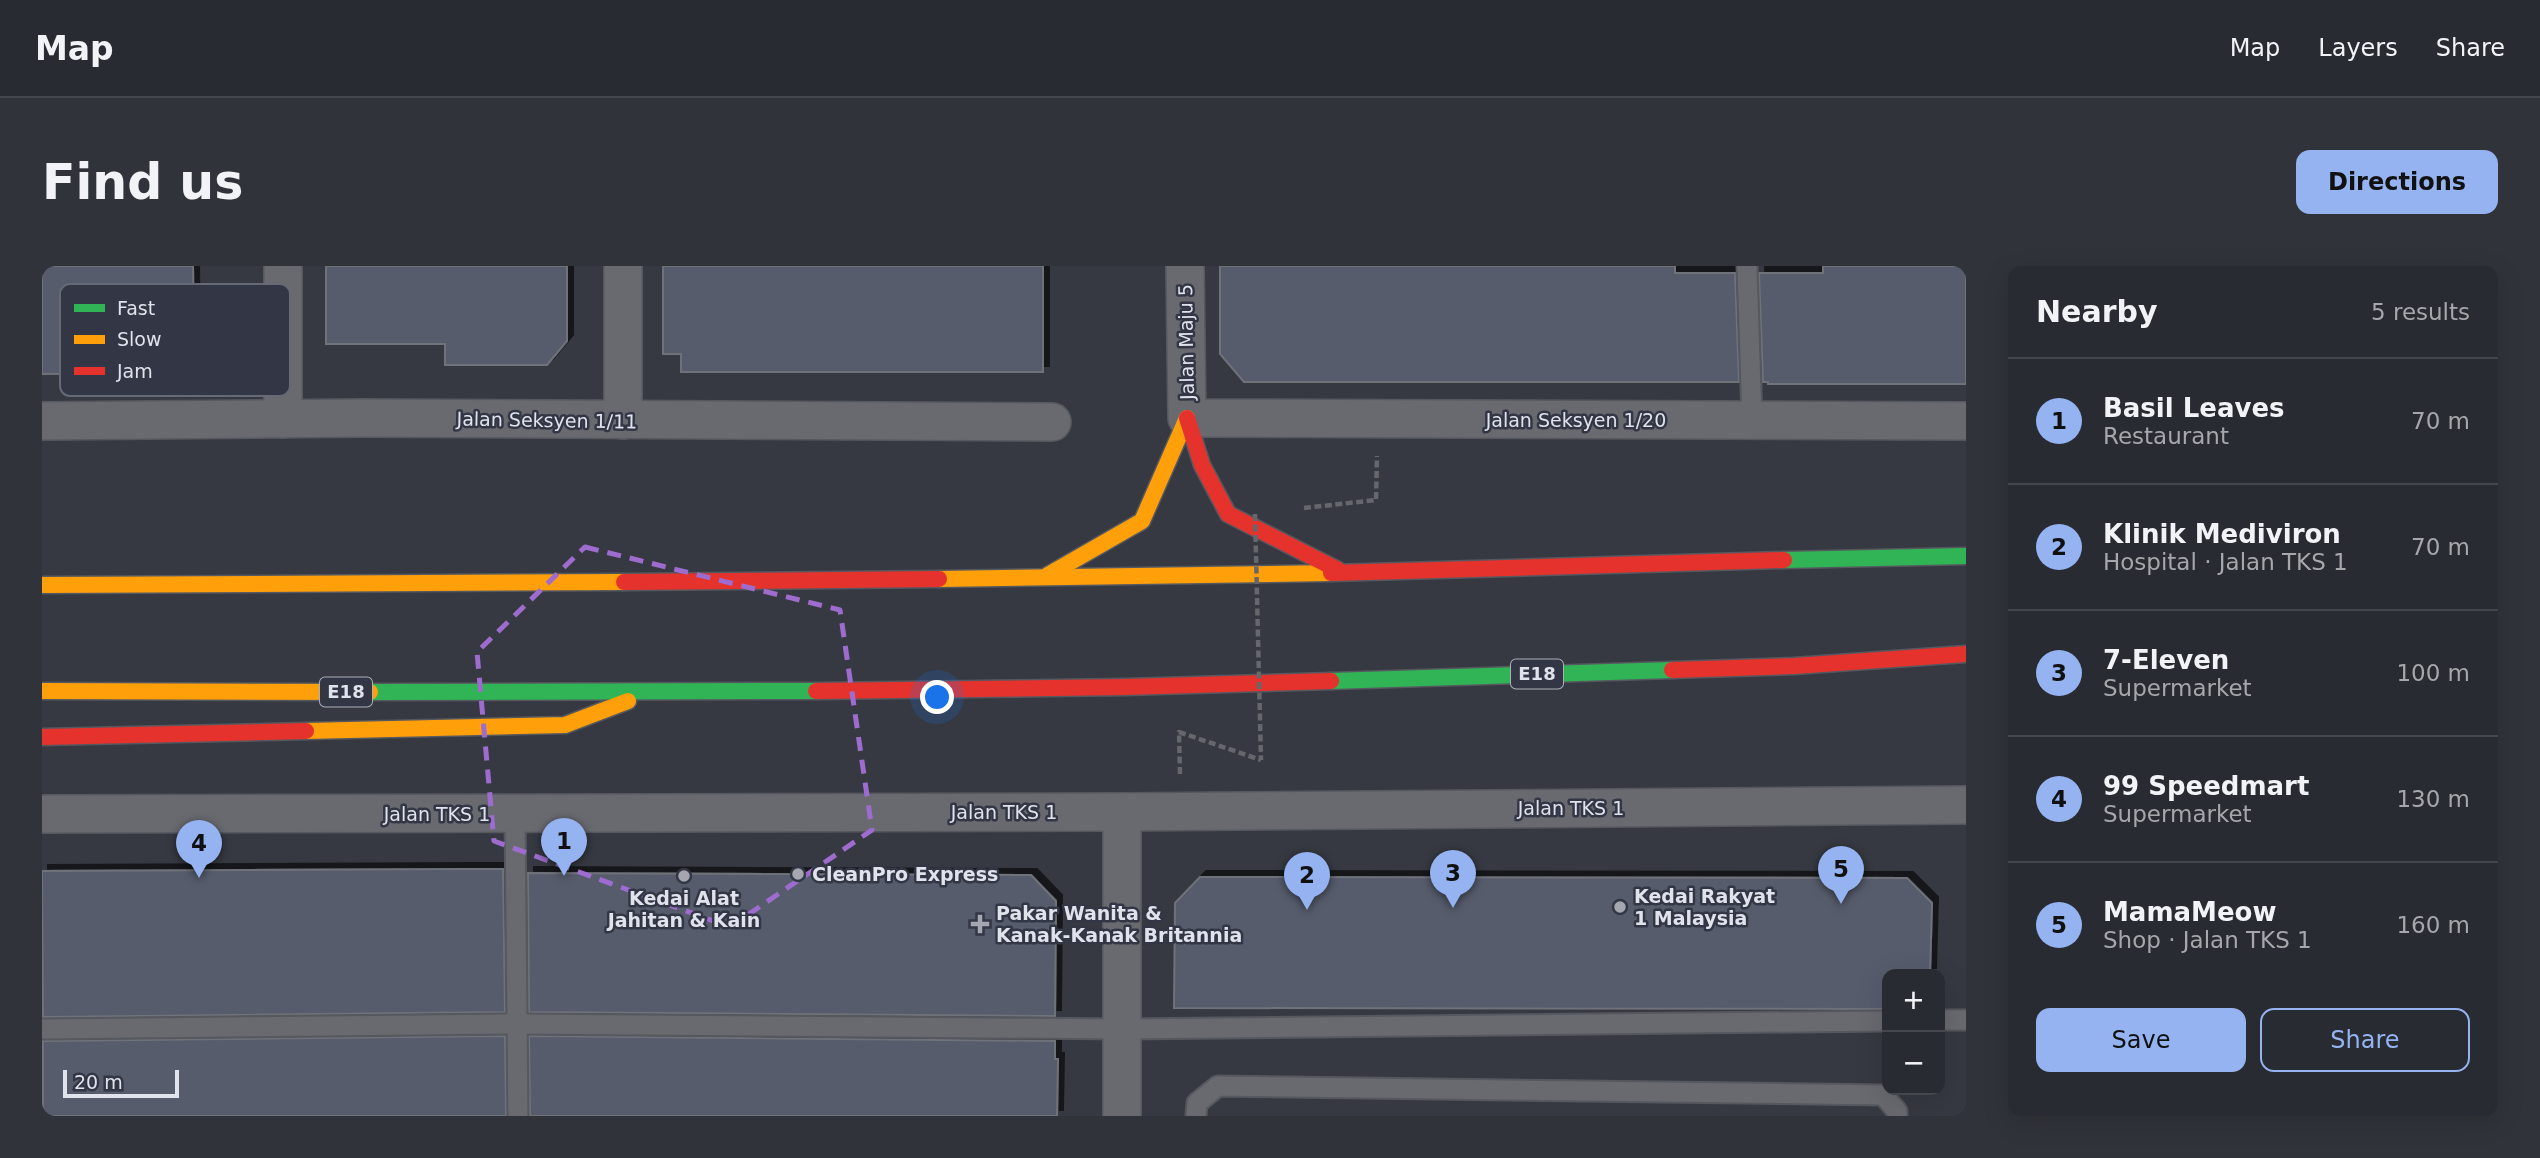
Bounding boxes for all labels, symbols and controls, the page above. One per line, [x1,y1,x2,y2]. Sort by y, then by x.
text: Map [35,29,114,68]
text: Map [2230,34,2280,62]
text: Layers [2318,34,2398,62]
text: Share [2436,34,2505,62]
button: Directions [2296,150,2498,214]
text: Find us [42,154,243,211]
legend [60,284,290,396]
street label: Jalan Maju 5 [1174,284,1198,401]
text: Nearby [2036,294,2158,329]
text: Fast [117,297,155,319]
text: 5 results [2371,299,2470,325]
text: Slow [117,328,162,350]
text: Jam [116,360,153,382]
text: Basil Leaves [2103,393,2285,423]
street label: Jalan Seksyen 1/11 [456,407,637,433]
text: 1 [2051,408,2067,434]
text: 70 m [2411,408,2470,434]
street label: Jalan Seksyen 1/20 [1485,409,1666,431]
text: Restaurant [2103,423,2229,449]
text: Klinik Mediviron [2103,519,2341,549]
text: 2 [2051,534,2067,560]
text: 70 m [2411,534,2470,560]
text: Hospital · Jalan TKS 1 [2103,549,2348,575]
text: 7-Eleven [2103,645,2229,675]
road number: E18 [1511,660,1563,688]
text: 3 [2051,660,2067,686]
text: 100 m [2396,660,2470,686]
text: Supermarket [2103,675,2252,701]
road number: E18 [320,678,372,706]
your location [920,680,954,714]
text: 99 Speedmart [2103,771,2309,801]
text: 4 [2051,786,2067,812]
text: 130 m [2396,786,2470,812]
street label: Jalan TKS 1 [1517,797,1624,819]
street label: Jalan TKS 1 [950,801,1057,823]
text: Supermarket [2103,801,2252,827]
street label: Jalan TKS 1 [383,803,490,825]
pin: 1 [541,818,587,876]
pin: 4 [176,820,222,878]
pin: 5 [1818,846,1864,904]
pin: 3 [1430,850,1476,908]
pin: 2 [1284,852,1330,910]
place label: CleanPro Express [812,863,998,885]
marker: CleanPro Express [790,866,806,882]
marker: Kedai Alat Jahitan & Kain [676,868,692,884]
place label: Kedai Rakyat 1 Malaysia [1634,885,1775,929]
place label: Kedai Alat Jahitan & Kain [606,887,760,931]
text: MamaMeow [2103,897,2276,927]
marker: Kedai Rakyat 1 Malaysia [1612,899,1628,915]
place label: Pakar Wanita & Kanak-Kanak Britannia [996,902,1242,946]
text: 5 [2051,912,2067,938]
text: 160 m [2396,912,2470,938]
marker: Pakar Wanita & Kanak-Kanak Britannia [970,914,990,934]
text: Shop · Jalan TKS 1 [2103,927,2312,953]
map controls [1882,969,1945,1095]
button: + [1882,969,1945,1032]
button: Save [2036,1008,2246,1072]
button: Share [2260,1008,2470,1072]
button: − [1882,1032,1945,1095]
scale bar [63,1067,178,1099]
text: 20 m [74,1071,123,1093]

